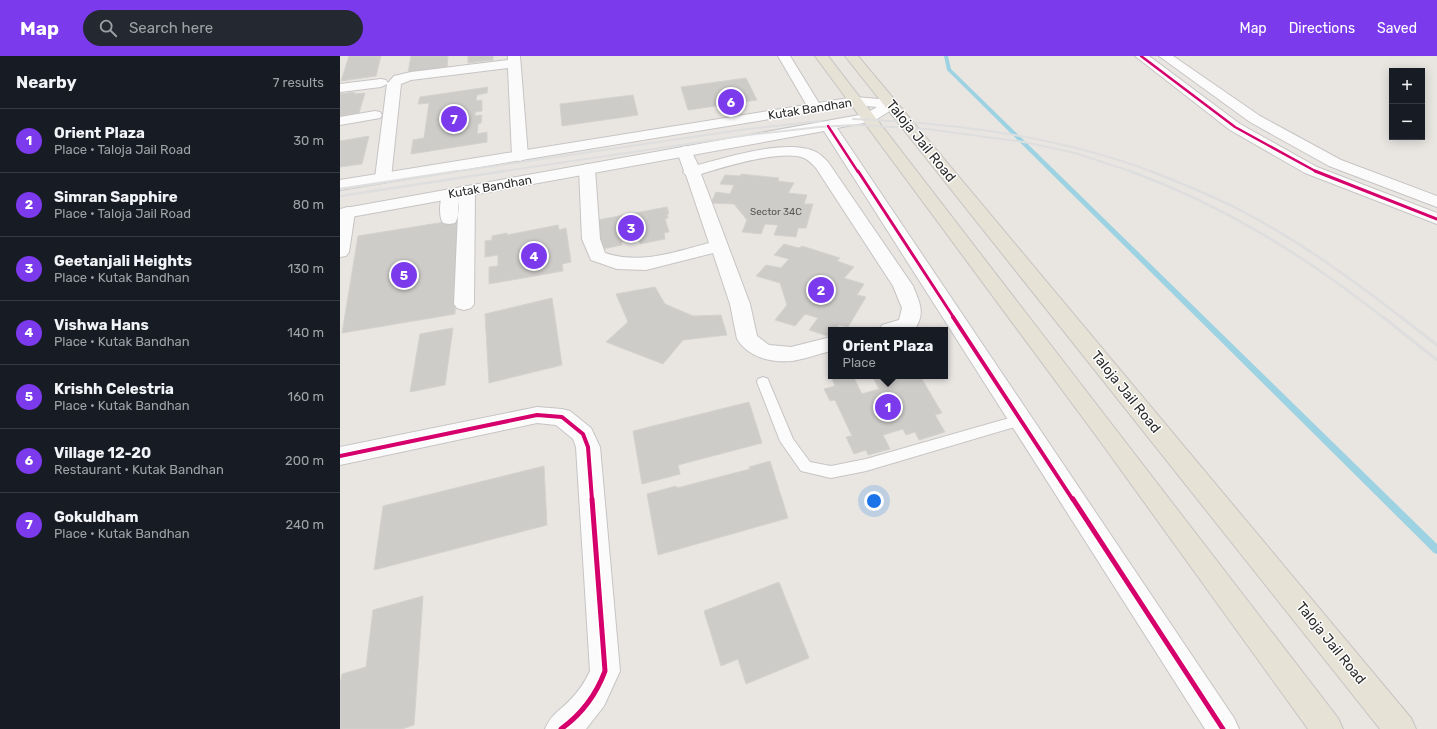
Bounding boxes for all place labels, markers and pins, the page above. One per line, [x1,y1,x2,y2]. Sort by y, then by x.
pin: 6 [718,87,744,117]
pin: 7 [441,104,467,134]
pin: 3 [618,213,644,243]
pin: 4 [521,241,547,271]
pin: 5 [391,260,417,290]
pin: 2 [808,275,834,305]
pin: 1 [875,392,901,422]

